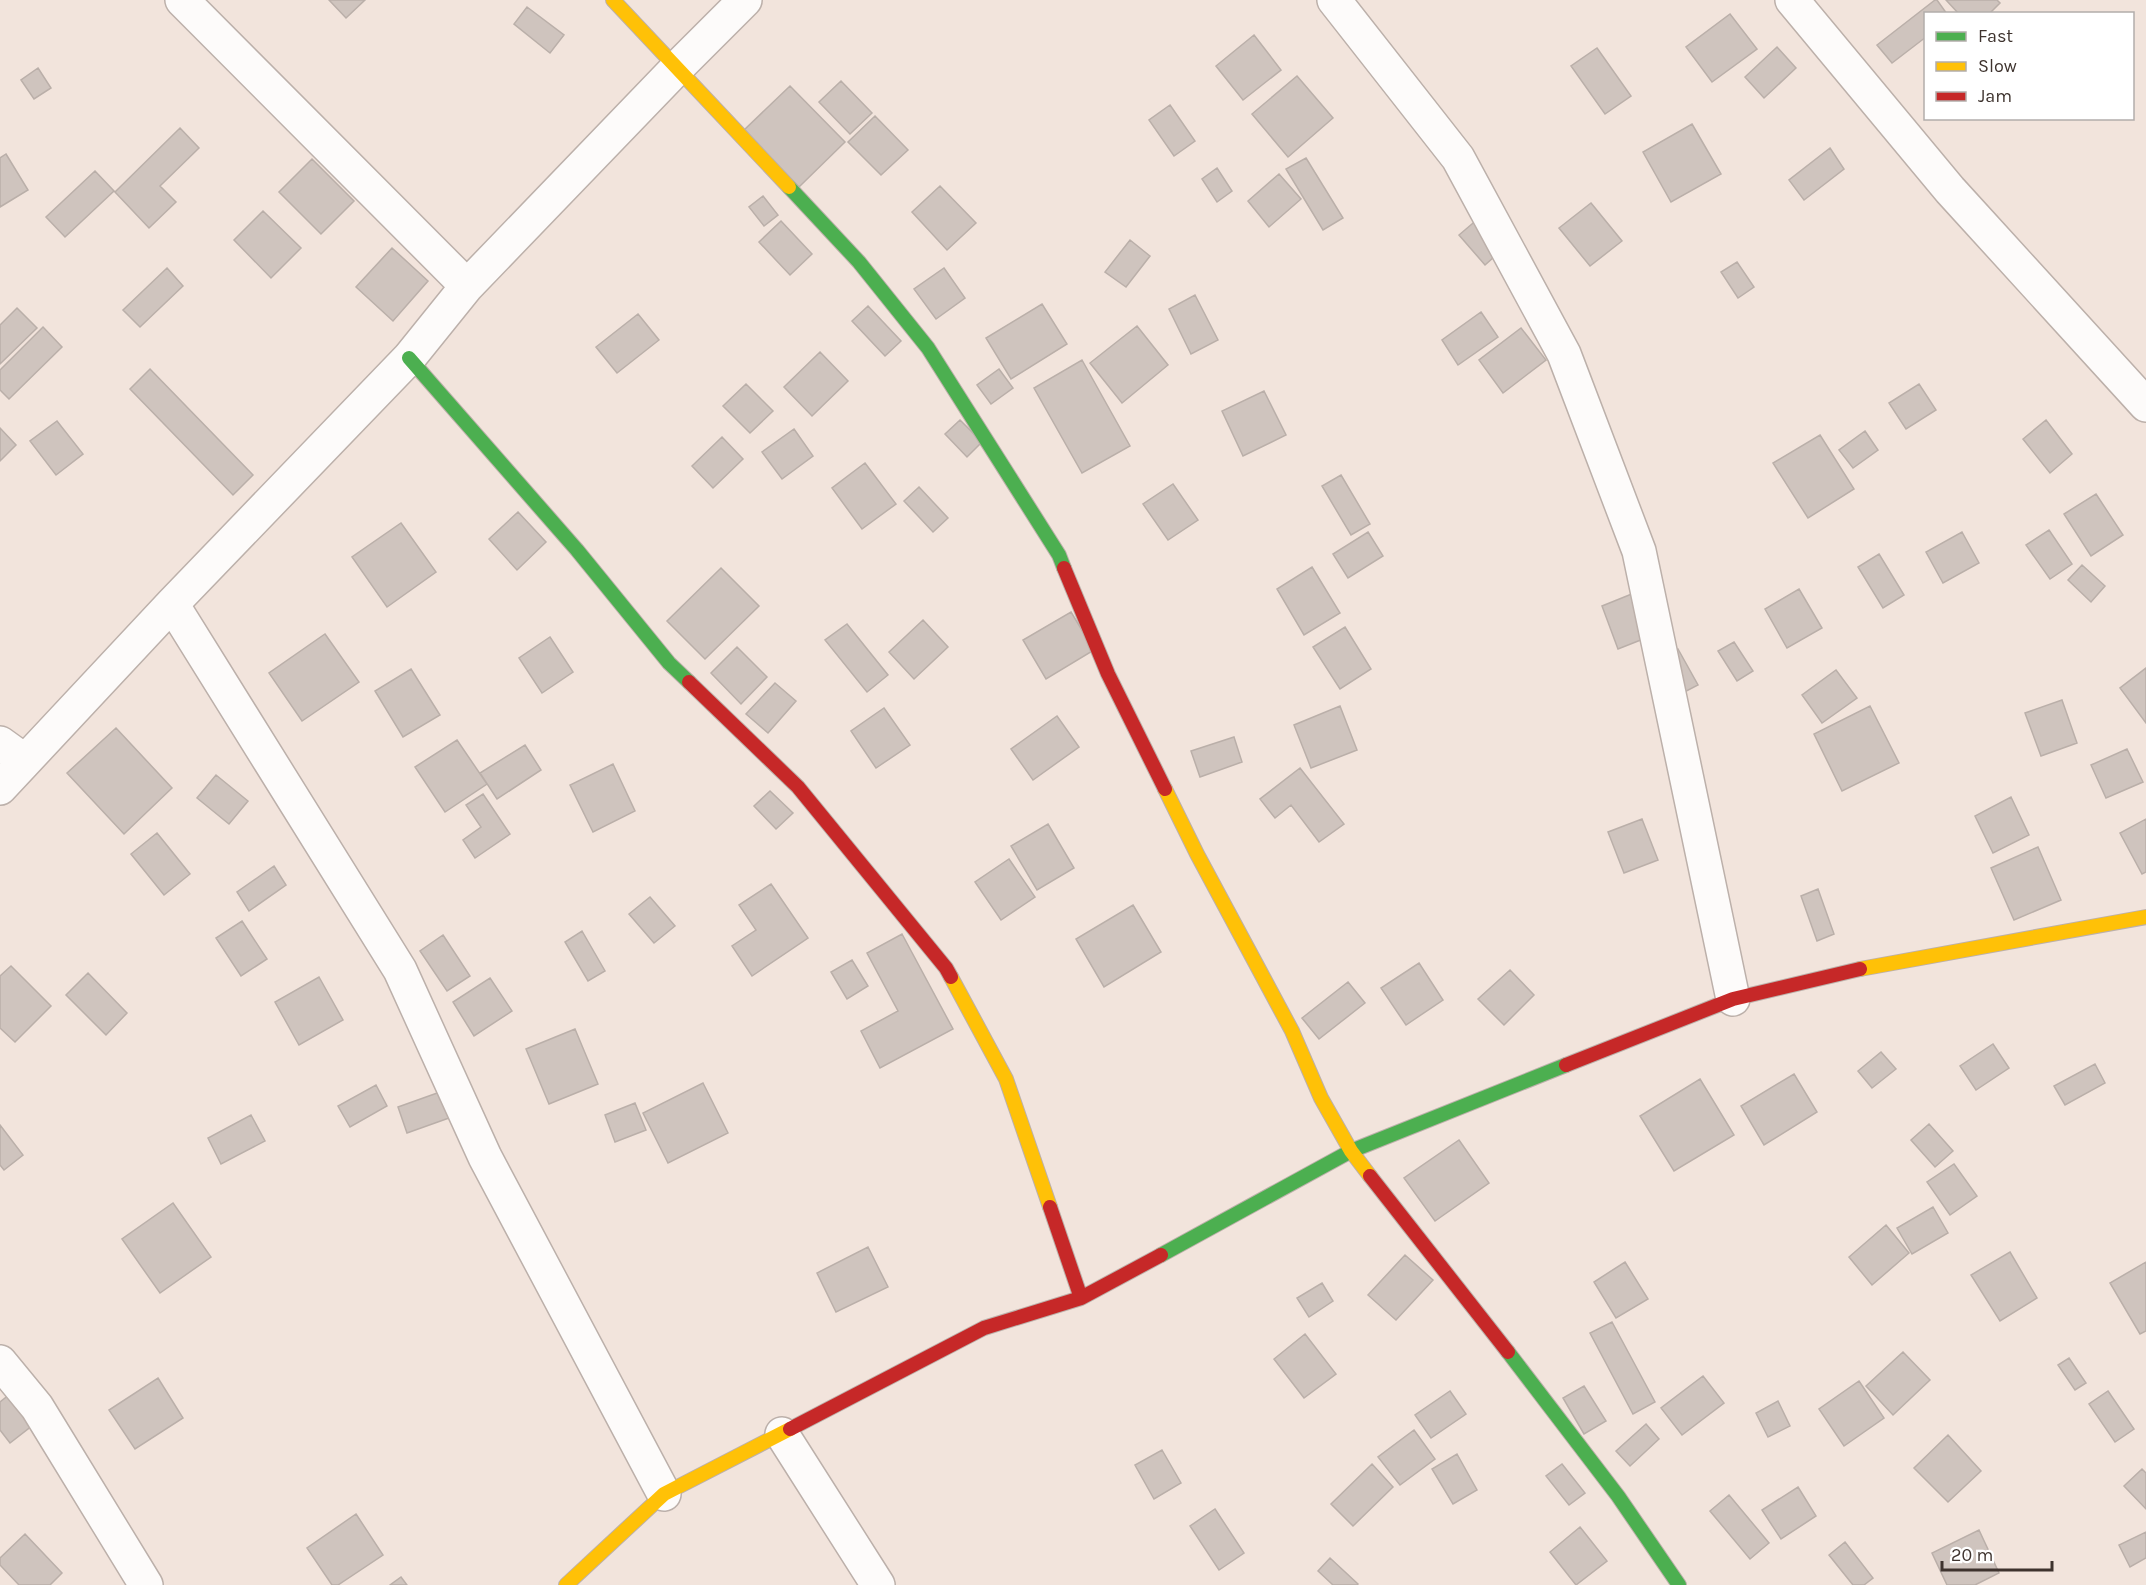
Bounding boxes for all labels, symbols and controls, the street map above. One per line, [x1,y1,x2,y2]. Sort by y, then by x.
legend [1924,12,2134,120]
text: Fast [1978,25,2013,47]
text: Slow [1978,55,2017,77]
text: Jam [1978,85,2012,107]
scale bar [1942,1534,2052,1572]
text: 20 m [1951,1544,1993,1566]

